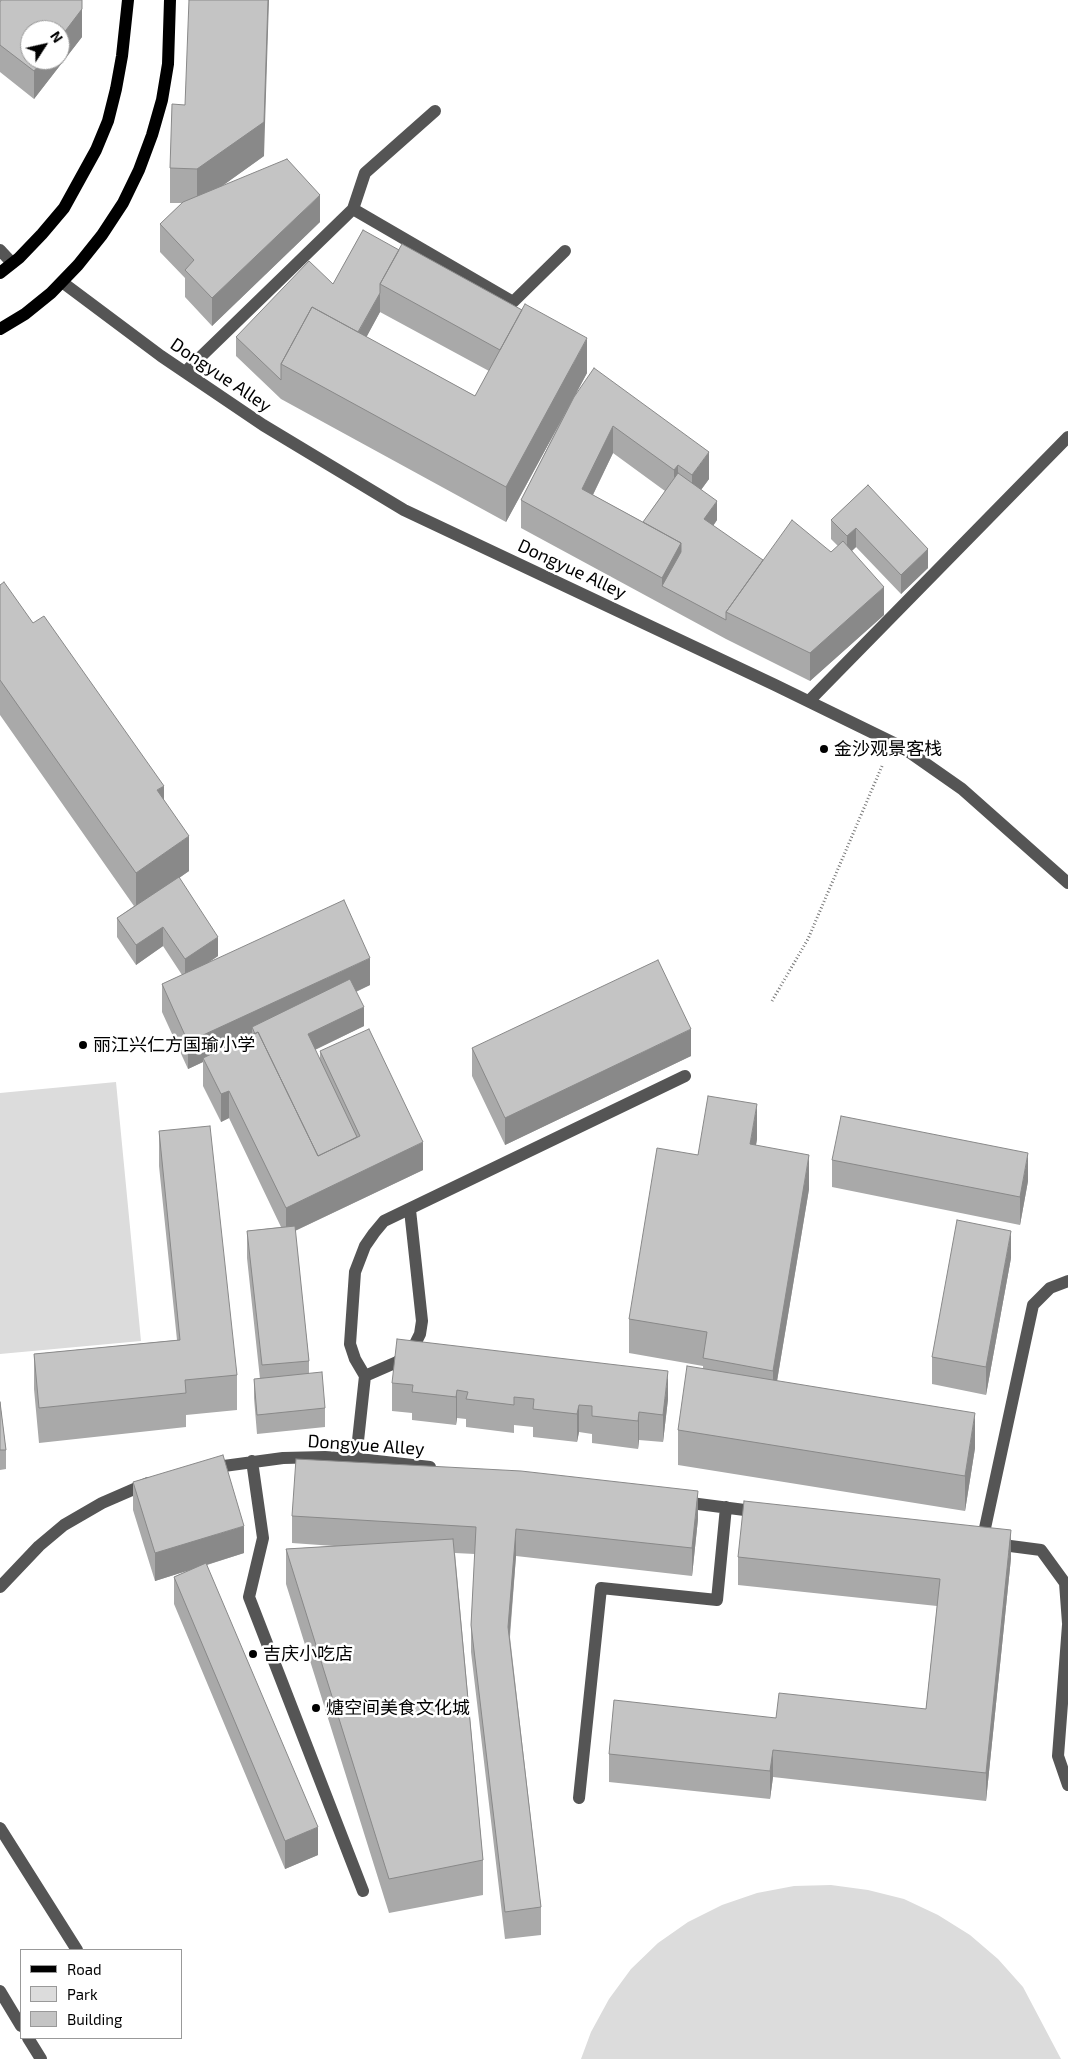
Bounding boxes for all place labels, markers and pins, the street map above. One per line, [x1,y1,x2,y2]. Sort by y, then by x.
place label: 金沙观景客栈 [834,738,942,760]
marker: 金沙观景客栈 [818,743,830,755]
place label: 丽江兴仁方国瑜小学 [93,1034,255,1056]
marker: 丽江兴仁方国瑜小学 [77,1039,89,1051]
place label: 吉庆小吃店 [263,1643,353,1665]
marker: 吉庆小吃店 [247,1648,259,1660]
place label: 煻空间美食文化城 [326,1697,470,1719]
marker: 煻空间美食文化城 [310,1702,322,1714]

